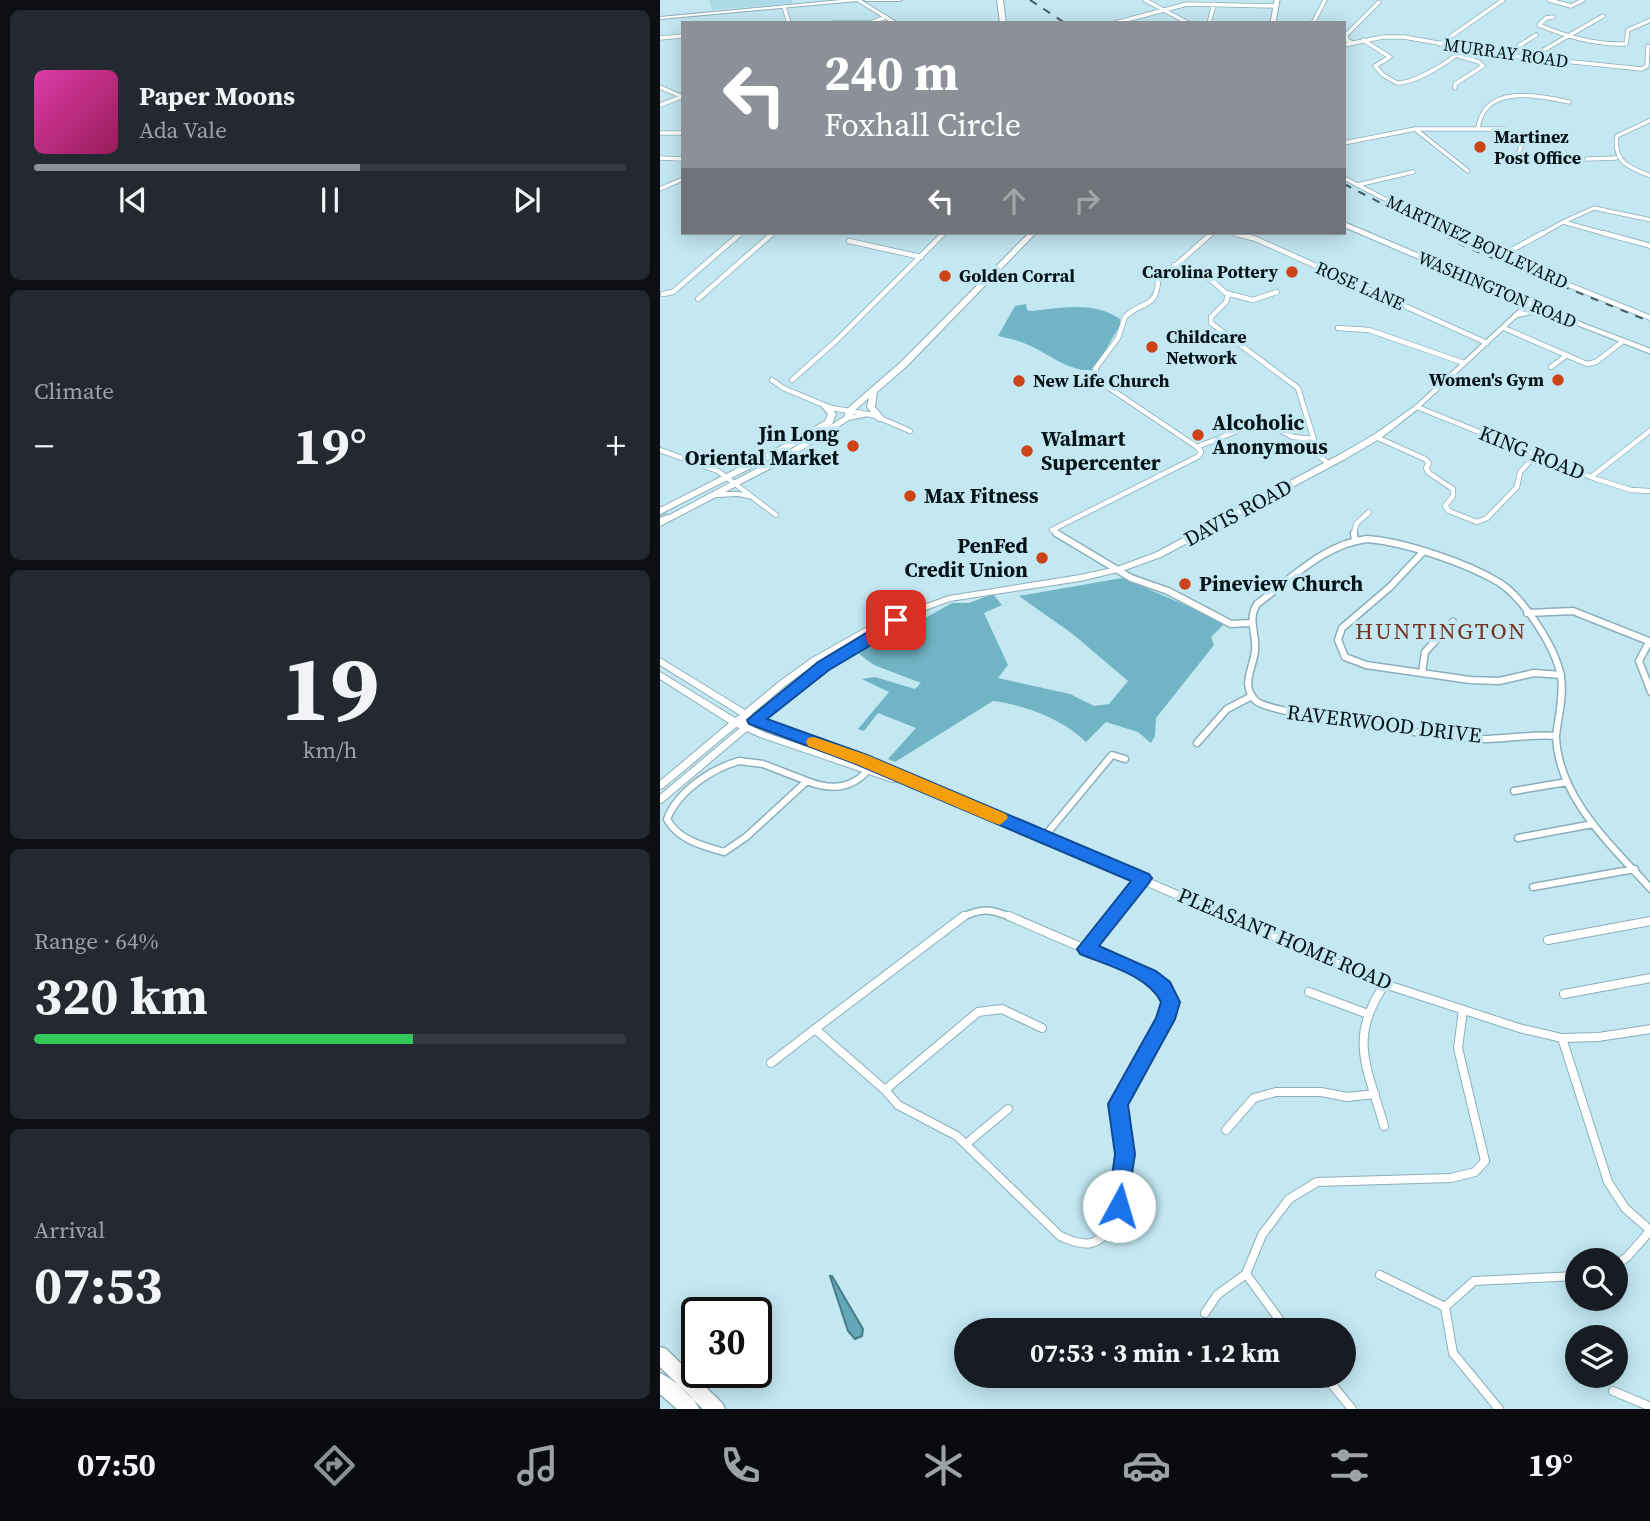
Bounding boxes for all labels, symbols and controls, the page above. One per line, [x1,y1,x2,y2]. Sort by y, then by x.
street label: MURRAY ROAD [1442,31,1570,74]
text: 240 m [824,39,959,106]
icon: left [709,49,800,140]
text: Paper Moons [139,78,295,114]
text: Foxhall Circle [824,103,1021,147]
text: Ada Vale [139,114,227,146]
place label: Martinez Post Office [1494,124,1581,170]
marker: Martinez Post Office [1472,139,1488,155]
icon: previous [114,181,152,219]
icon: pause [311,181,349,219]
icon: next [508,181,546,219]
icon: left [922,182,960,220]
icon: ahead [995,182,1033,220]
icon: right [1068,182,1106,220]
street label: MARTINEZ BOULEVARD [1382,188,1572,295]
street label: WASHINGTON ROAD [1414,245,1581,334]
street label: ROSE LANE [1312,255,1409,316]
place label: Carolina Pottery [1142,259,1278,284]
place label: Golden Corral [959,263,1075,288]
marker: Carolina Pottery [1284,264,1300,280]
marker: Golden Corral [937,268,953,284]
place label: Childcare Network [1166,324,1247,370]
marker: Childcare Network [1144,339,1160,355]
place label: Women's Gym [1429,367,1544,392]
place label: New Life Church [1033,368,1170,393]
marker: Women's Gym [1550,372,1566,388]
marker: New Life Church [1011,373,1027,389]
text: Climate [34,375,114,407]
place label: Alcoholic Anonymous [1212,408,1328,461]
text: 19° [293,410,367,481]
street label: KING ROAD [1475,418,1590,487]
place label: Jin Long Oriental Market [685,419,840,472]
text: − [34,420,54,472]
text: + [606,420,626,472]
place label: Walmart Supercenter [1041,424,1161,477]
marker: Alcoholic Anonymous [1190,427,1206,443]
marker: Jin Long Oriental Market [845,438,861,454]
marker: Walmart Supercenter [1019,443,1035,459]
street label: DAVIS ROAD [1179,472,1297,553]
place label: Max Fitness [924,481,1039,510]
marker: Max Fitness [902,488,918,504]
place label: PenFed Credit Union [904,531,1029,584]
marker: PenFed Credit Union [1034,550,1050,566]
place label: Pineview Church [1199,569,1363,598]
marker: Pineview Church [1177,576,1193,592]
pin [866,590,926,650]
icon: arrive [877,601,915,639]
district label: HUNTINGTON [1355,615,1527,647]
text: 19 [281,626,379,750]
street label: RAVERWOOD DRIVE [1285,697,1483,750]
text: km/h [303,734,357,766]
street label: PLEASANT HOME ROAD [1173,880,1397,997]
text: Range · 64% [34,925,159,957]
text: 320 km [34,960,208,1031]
position arrow [1082,1169,1156,1243]
text: Arrival [34,1214,105,1246]
map controls [1565,1248,1628,1388]
button: search [1565,1248,1628,1311]
text: 07:53 [34,1249,162,1320]
speed limit sign: 30 [681,1297,772,1388]
button: layers [1565,1325,1628,1388]
text: 07:53 · 3 min · 1.2 km [1030,1335,1280,1371]
icon: directions [310,1441,359,1490]
icon: music [513,1441,562,1490]
icon: phone [716,1441,765,1490]
icon: climate [919,1441,968,1490]
icon: car [1122,1441,1171,1490]
icon: filters [1325,1441,1374,1490]
text: 07:50 [77,1443,156,1487]
text: 19° [1528,1443,1573,1487]

